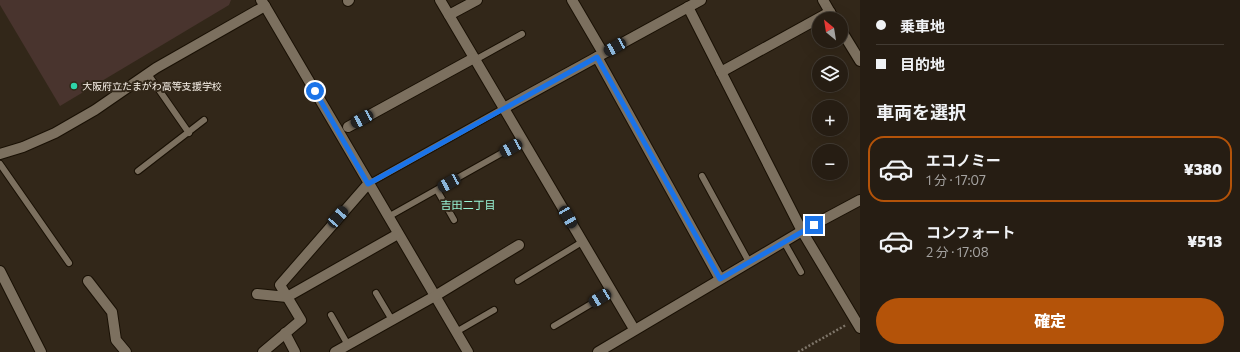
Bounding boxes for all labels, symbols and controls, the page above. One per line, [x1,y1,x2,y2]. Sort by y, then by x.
north arrow [812,12,848,48]
map controls [812,12,848,180]
text: 乗車地 [900,17,945,35]
car [602,36,628,58]
text: 目的地 [900,55,945,73]
button: layers [812,56,848,92]
place label: 大阪府立たまがわ高等支援学校 [82,80,222,92]
marker: 大阪府立たまがわ高等支援学校 [69,81,79,91]
route start [306,82,324,100]
button: + [812,100,848,136]
text: 車両を選択 [876,101,966,123]
car [349,108,375,130]
car [498,137,524,159]
button: − [812,144,848,180]
icon: car [878,151,914,187]
text: エコノミー [926,151,1001,169]
text: ¥380 [1184,160,1222,178]
car [436,172,462,194]
text: 1 分 · 17:07 [926,172,986,188]
district label: 吉田二丁目 [441,198,496,211]
car [326,204,350,230]
car [557,204,579,230]
route end [805,216,823,234]
icon: car [878,223,914,259]
text: コンフォート [926,223,1016,241]
text: ¥513 [1187,232,1222,250]
text: 2 分 · 17:08 [926,244,989,260]
car [587,287,613,309]
button: 確定 [876,298,1224,344]

